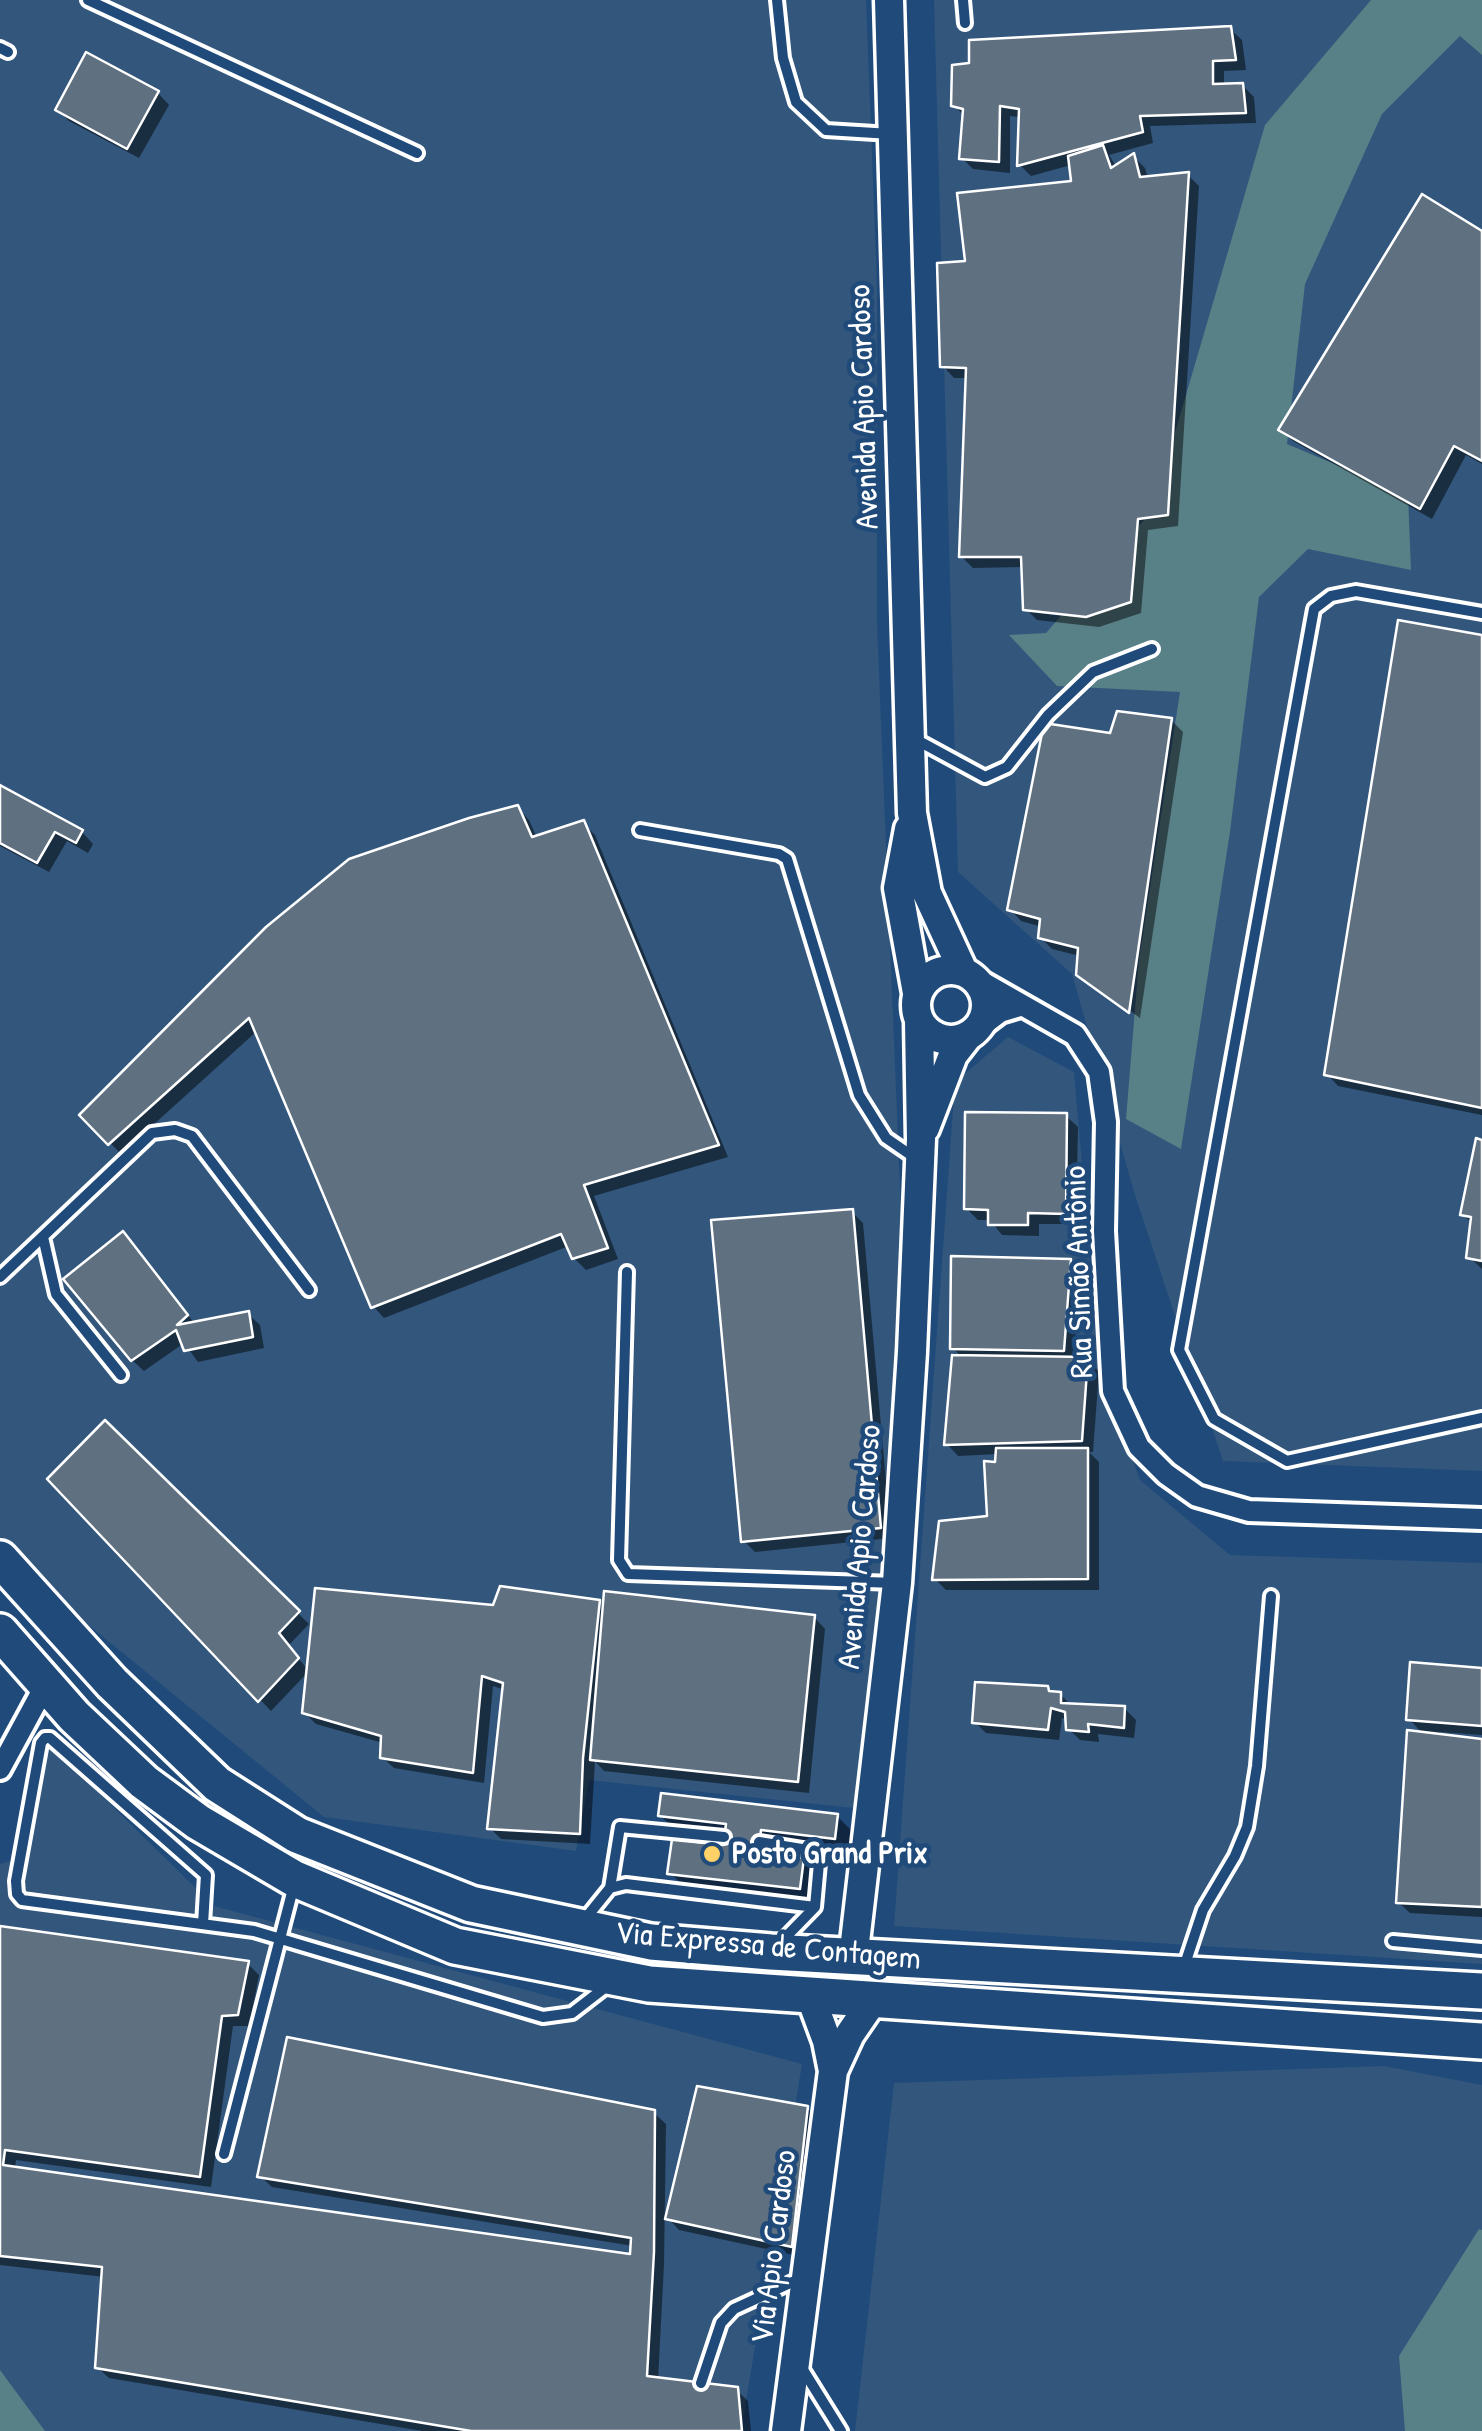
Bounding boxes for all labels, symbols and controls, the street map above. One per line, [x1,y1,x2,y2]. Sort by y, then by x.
street label: Avenida Apio Cardoso [842,284,888,530]
street label: Rua Simão Antônio [1057,1165,1103,1379]
street label: Avenida Apio Cardoso [831,1423,891,1671]
place label: Posto Grand Prix [732,1835,928,1873]
marker: Posto Grand Prix [701,1843,723,1865]
street label: Via Expressa de Contagem [614,1915,922,1979]
street label: Via Apio Cardoso [744,2148,806,2346]

